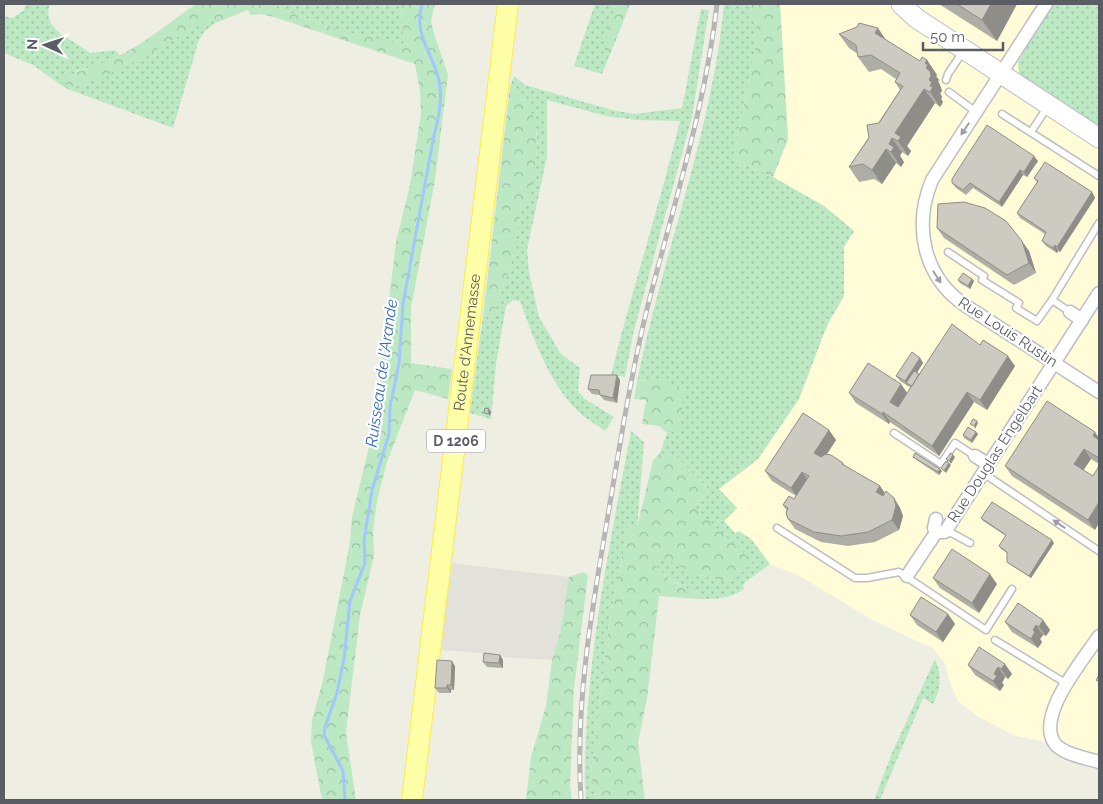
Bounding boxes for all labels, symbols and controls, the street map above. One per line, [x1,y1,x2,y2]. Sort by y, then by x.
north arrow [20,20,70,70]
scale bar [923,20,1003,52]
text: 50 m [930,28,965,46]
text: N [24,39,40,50]
one-way arrow [960,122,970,135]
one-way arrow [933,270,942,283]
street label: Route d'Annemasse [450,273,484,412]
street label: Rue Louis Rustin [955,293,1061,371]
water label: Ruisseau de l'Arande [362,297,401,448]
street label: Rue Douglas Engelbart [944,382,1046,526]
road number: D 1206 [427,430,485,452]
one-way arrow [1052,519,1066,529]

